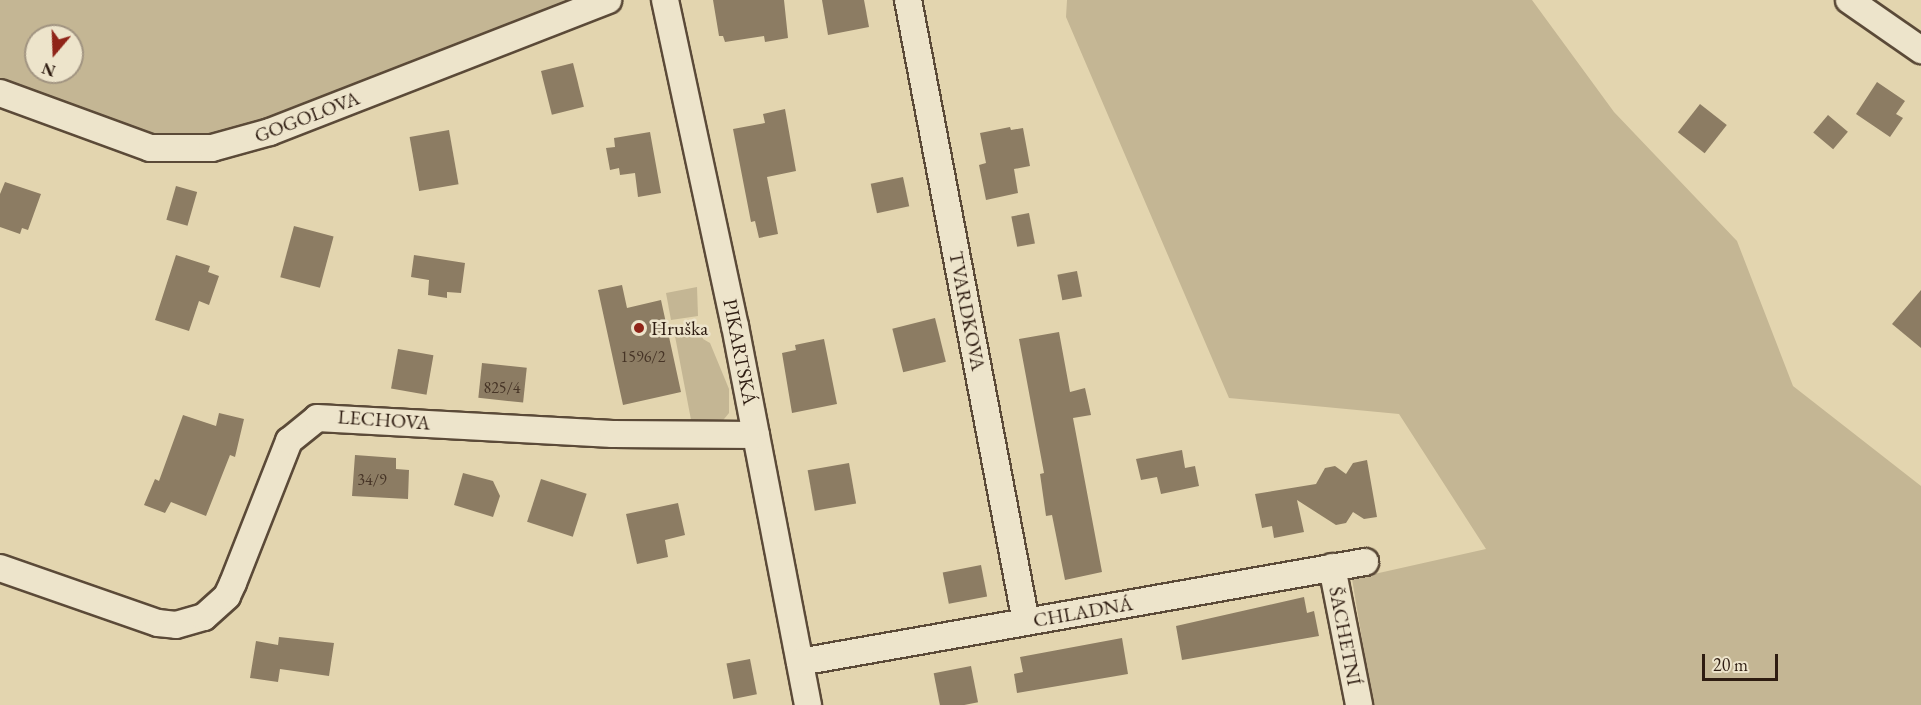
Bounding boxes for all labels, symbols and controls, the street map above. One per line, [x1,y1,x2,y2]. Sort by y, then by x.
north arrow [24,24,84,84]
text: N [39,58,58,82]
street label: GOGOLOVA [251,86,363,148]
street label: TVARDKOVA [944,249,990,373]
street label: PIKARTSKÁ [718,297,762,407]
place label: Hruška [651,316,708,340]
marker: Hruška [632,321,646,335]
house number: 1596/2 [621,347,665,367]
house number: 825/4 [483,378,521,398]
street label: LECHOVA [337,405,431,435]
house number: 34/9 [357,470,387,490]
street label: ŠACHETNÍ [1324,585,1366,687]
street label: CHLADNÁ [1031,591,1135,633]
scale bar [1705,642,1782,680]
text: 20 m [1713,653,1748,676]

